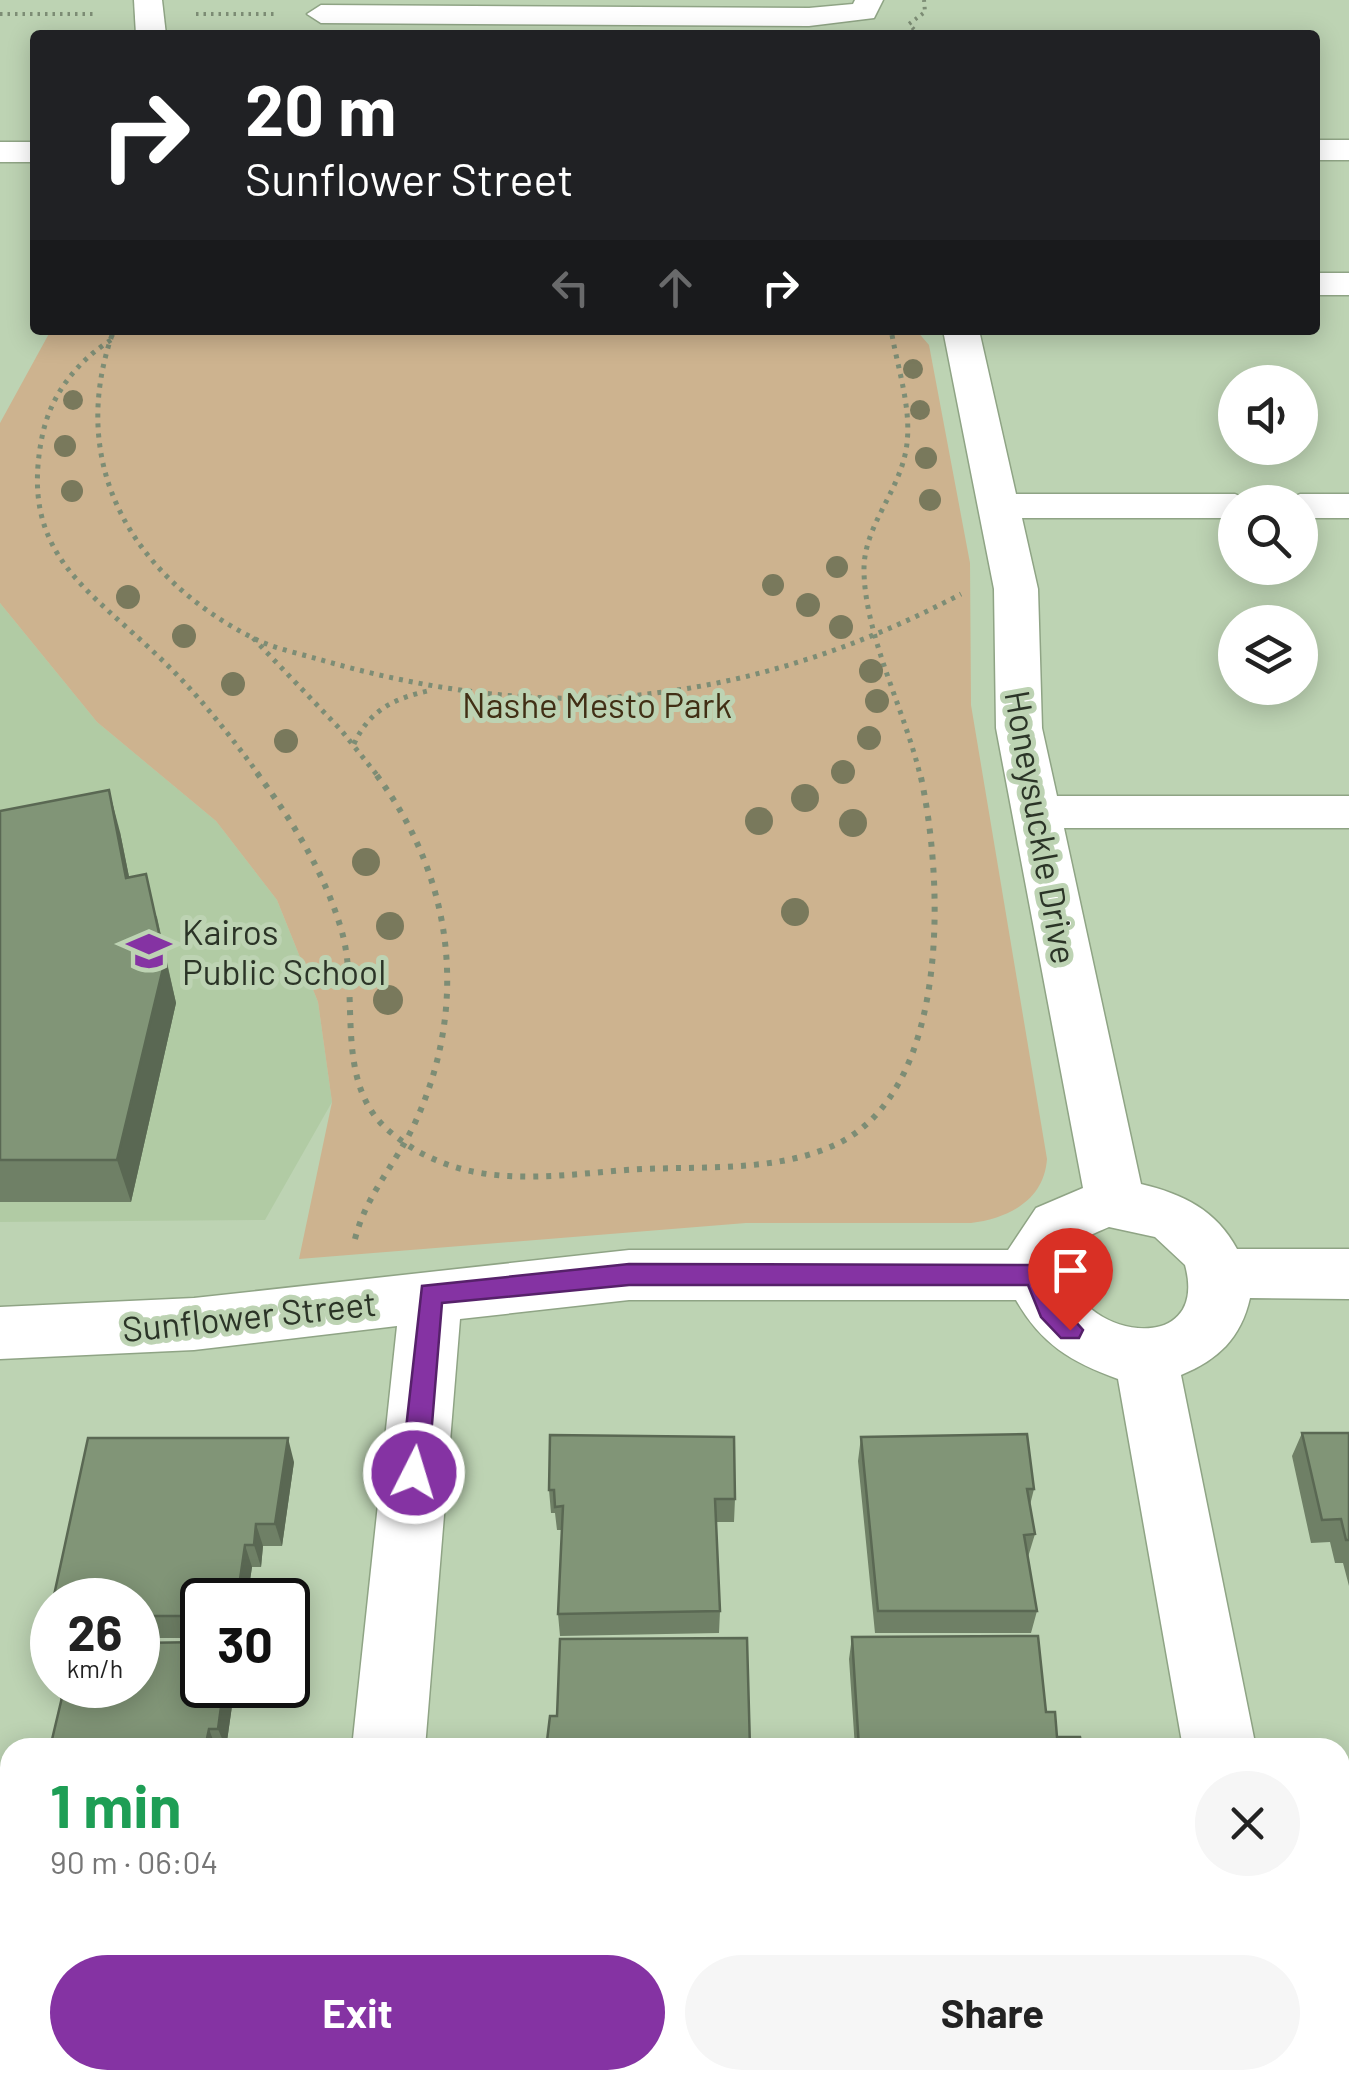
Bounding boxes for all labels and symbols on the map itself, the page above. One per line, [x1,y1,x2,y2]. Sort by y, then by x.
park label: Nashe Mesto Park [462,683,732,725]
street label: Honeysuckle Drive [997,687,1087,967]
place label: Kairos Public School [182,910,386,992]
school or university icon: Kairos Public School [125,927,173,975]
pin [1028,1228,1113,1331]
street label: Sunflower Street [120,1281,378,1349]
position arrow [362,1421,466,1525]
speed limit sign: 30 [180,1578,310,1708]

